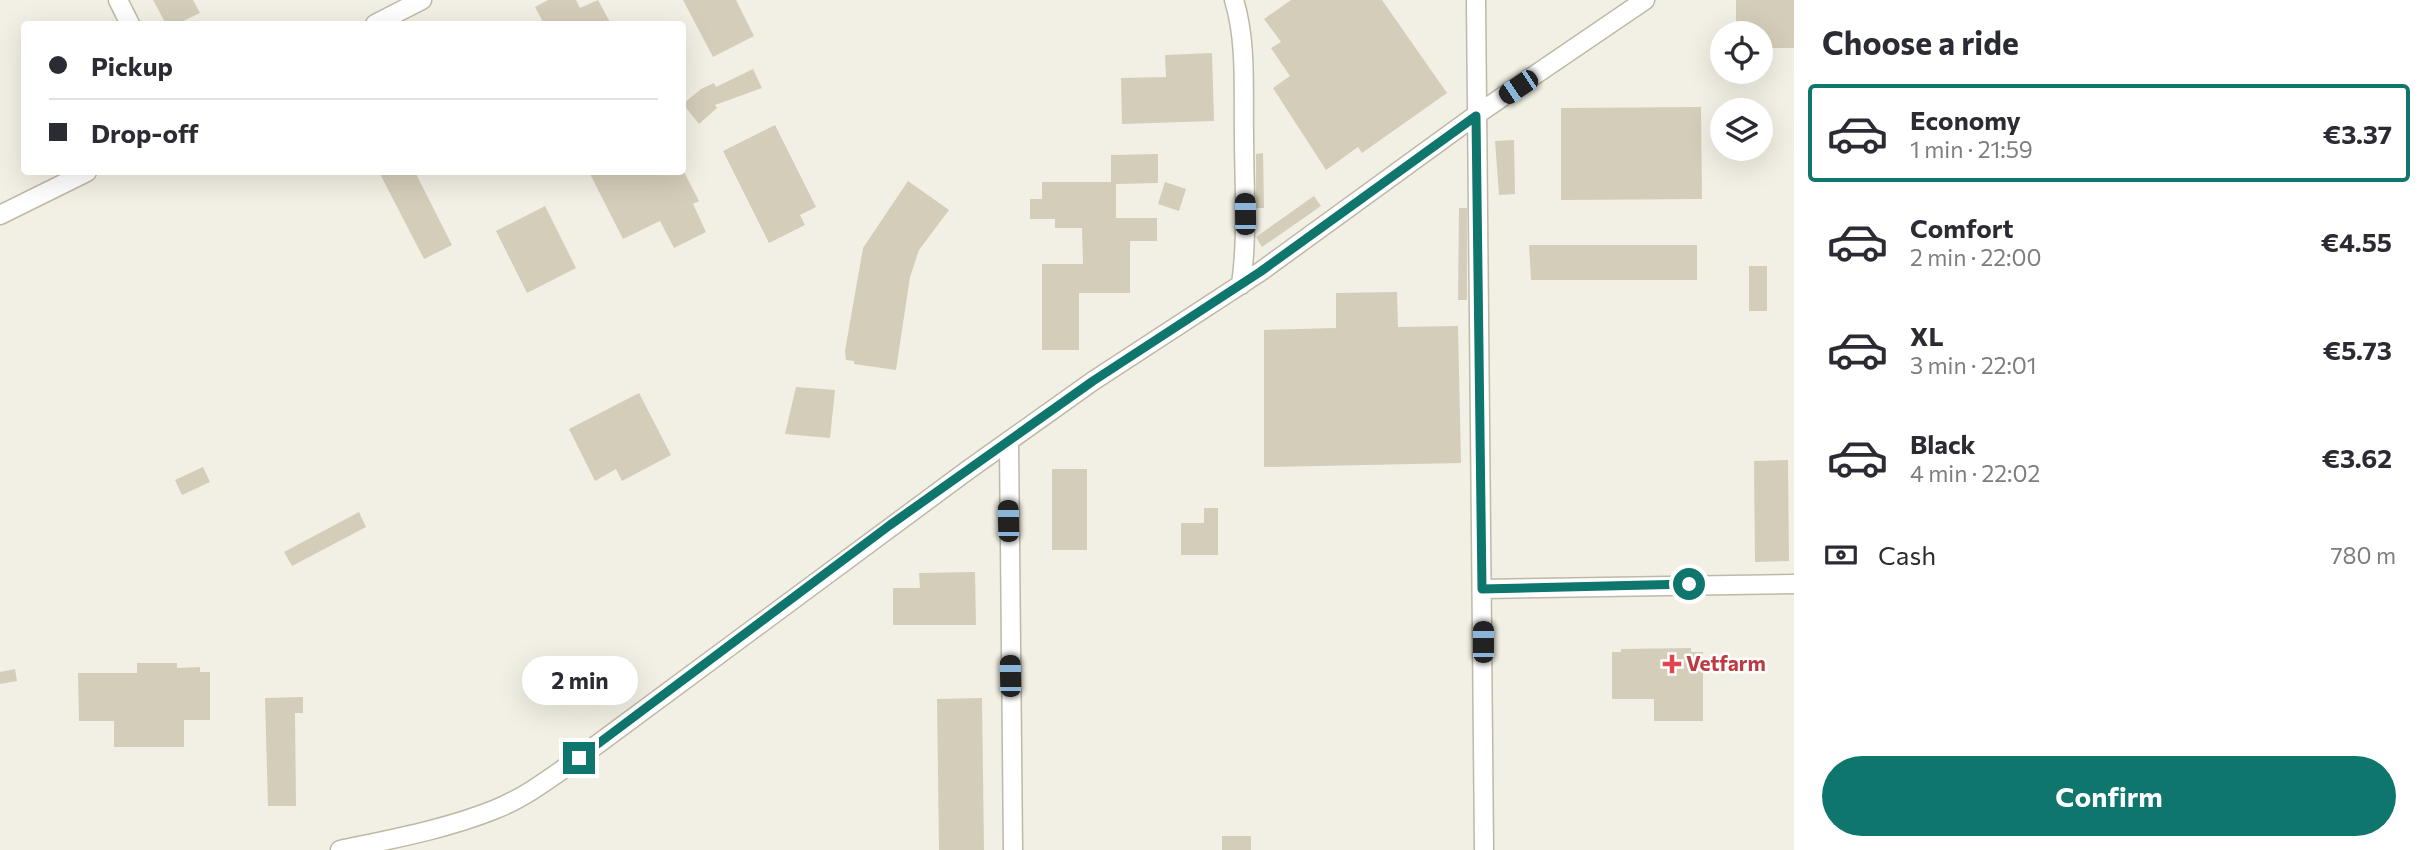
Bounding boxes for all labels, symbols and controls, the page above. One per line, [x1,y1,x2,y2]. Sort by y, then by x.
map controls [1710,21,1773,161]
button: locate [1710,21,1773,84]
text: Choose a ride [1822,22,2019,62]
text: Pickup [91,50,173,81]
car [1495,67,1542,107]
button: layers [1710,98,1773,161]
icon: car [1826,102,1889,165]
text: Economy [1910,104,2021,135]
text: Drop-off [91,117,198,148]
text: €3.37 [2323,118,2392,149]
text: 1 min · 21:59 [1910,135,2033,163]
car [1235,193,1256,235]
icon: car [1826,210,1889,273]
text: Comfort [1910,212,2013,243]
text: €4.55 [2321,226,2392,257]
text: 2 min · 22:00 [1910,243,2042,271]
icon: car [1826,318,1889,381]
text: XL [1910,320,1944,351]
text: €5.73 [2323,334,2392,365]
text: 3 min · 22:01 [1910,351,2037,379]
icon: car [1826,426,1889,489]
text: Black [1910,428,1976,459]
text: €3.62 [2322,442,2392,473]
text: 4 min · 22:02 [1910,459,2040,487]
car [998,500,1019,542]
icon: cash [1822,536,1860,574]
text: Cash [1878,539,1936,570]
text: 780 m [2330,541,2396,569]
route start [1673,568,1705,600]
car [1473,621,1494,663]
place label: Vetfarm [1686,650,1766,675]
car [1000,655,1021,697]
callout: 2 min [521,656,637,706]
marker: Vetfarm [1664,656,1680,672]
text: 2 min [551,666,609,694]
route end [563,742,595,774]
button: Confirm [1822,756,2396,836]

